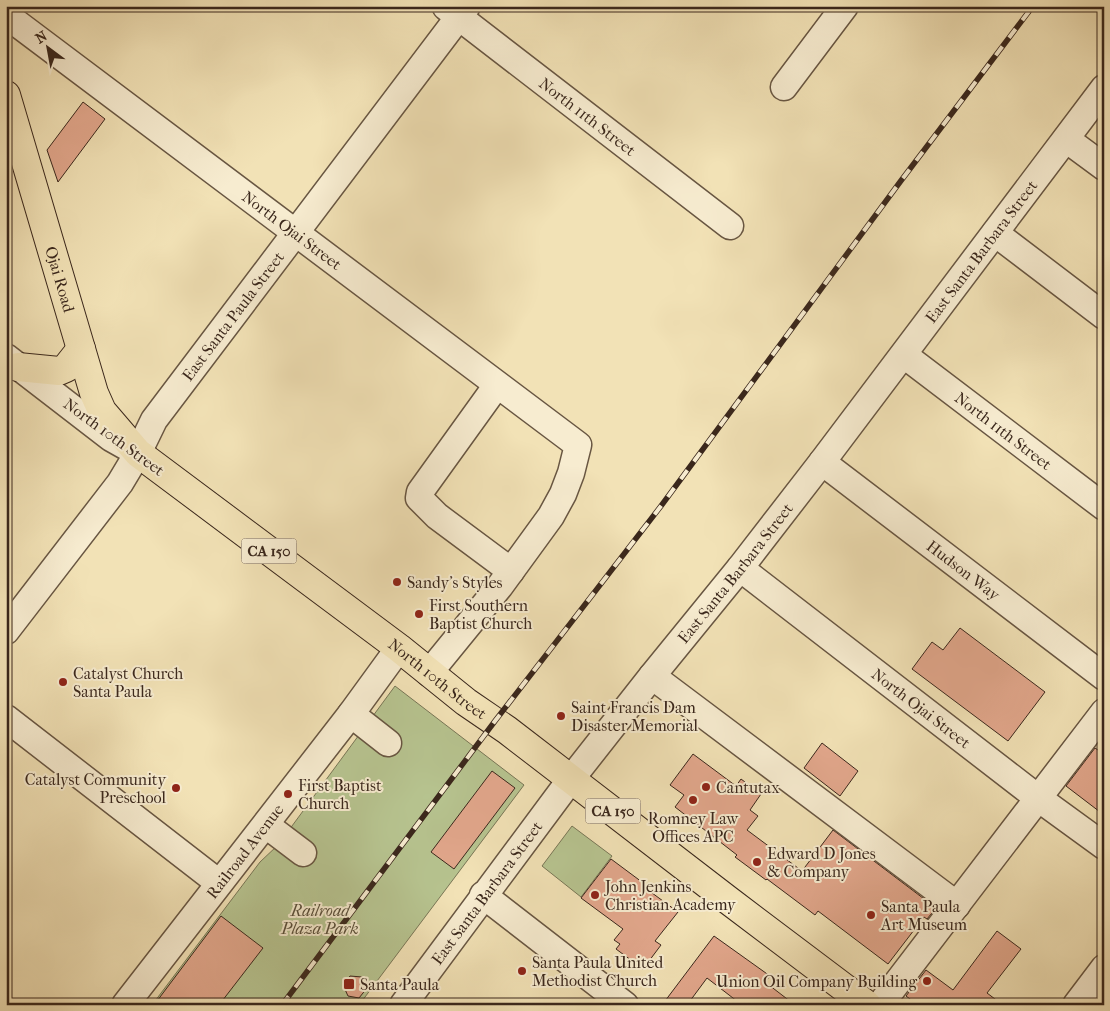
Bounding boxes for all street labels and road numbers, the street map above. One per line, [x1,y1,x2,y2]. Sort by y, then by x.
street label: North 11th Street [536,73,640,160]
street label: East Santa Barbara Street [921,176,1041,326]
street label: North Ojai Street [239,187,346,274]
street label: Ojai Road [42,244,79,315]
street label: East Santa Paula Street [178,247,288,384]
street label: North 11th Street [951,388,1056,474]
street label: North 10th Street [60,394,168,480]
street label: East Santa Barbara Street [673,499,797,647]
street label: Hudson Way [923,536,1004,604]
road number: CA 150 [242,538,296,564]
street label: North 10th Street [385,634,491,723]
street label: North Ojai Street [868,664,975,752]
road number: CA 150 [586,798,640,824]
street label: Railroad Avenue [202,800,287,902]
street label: East Santa Barbara Street [427,817,546,968]

